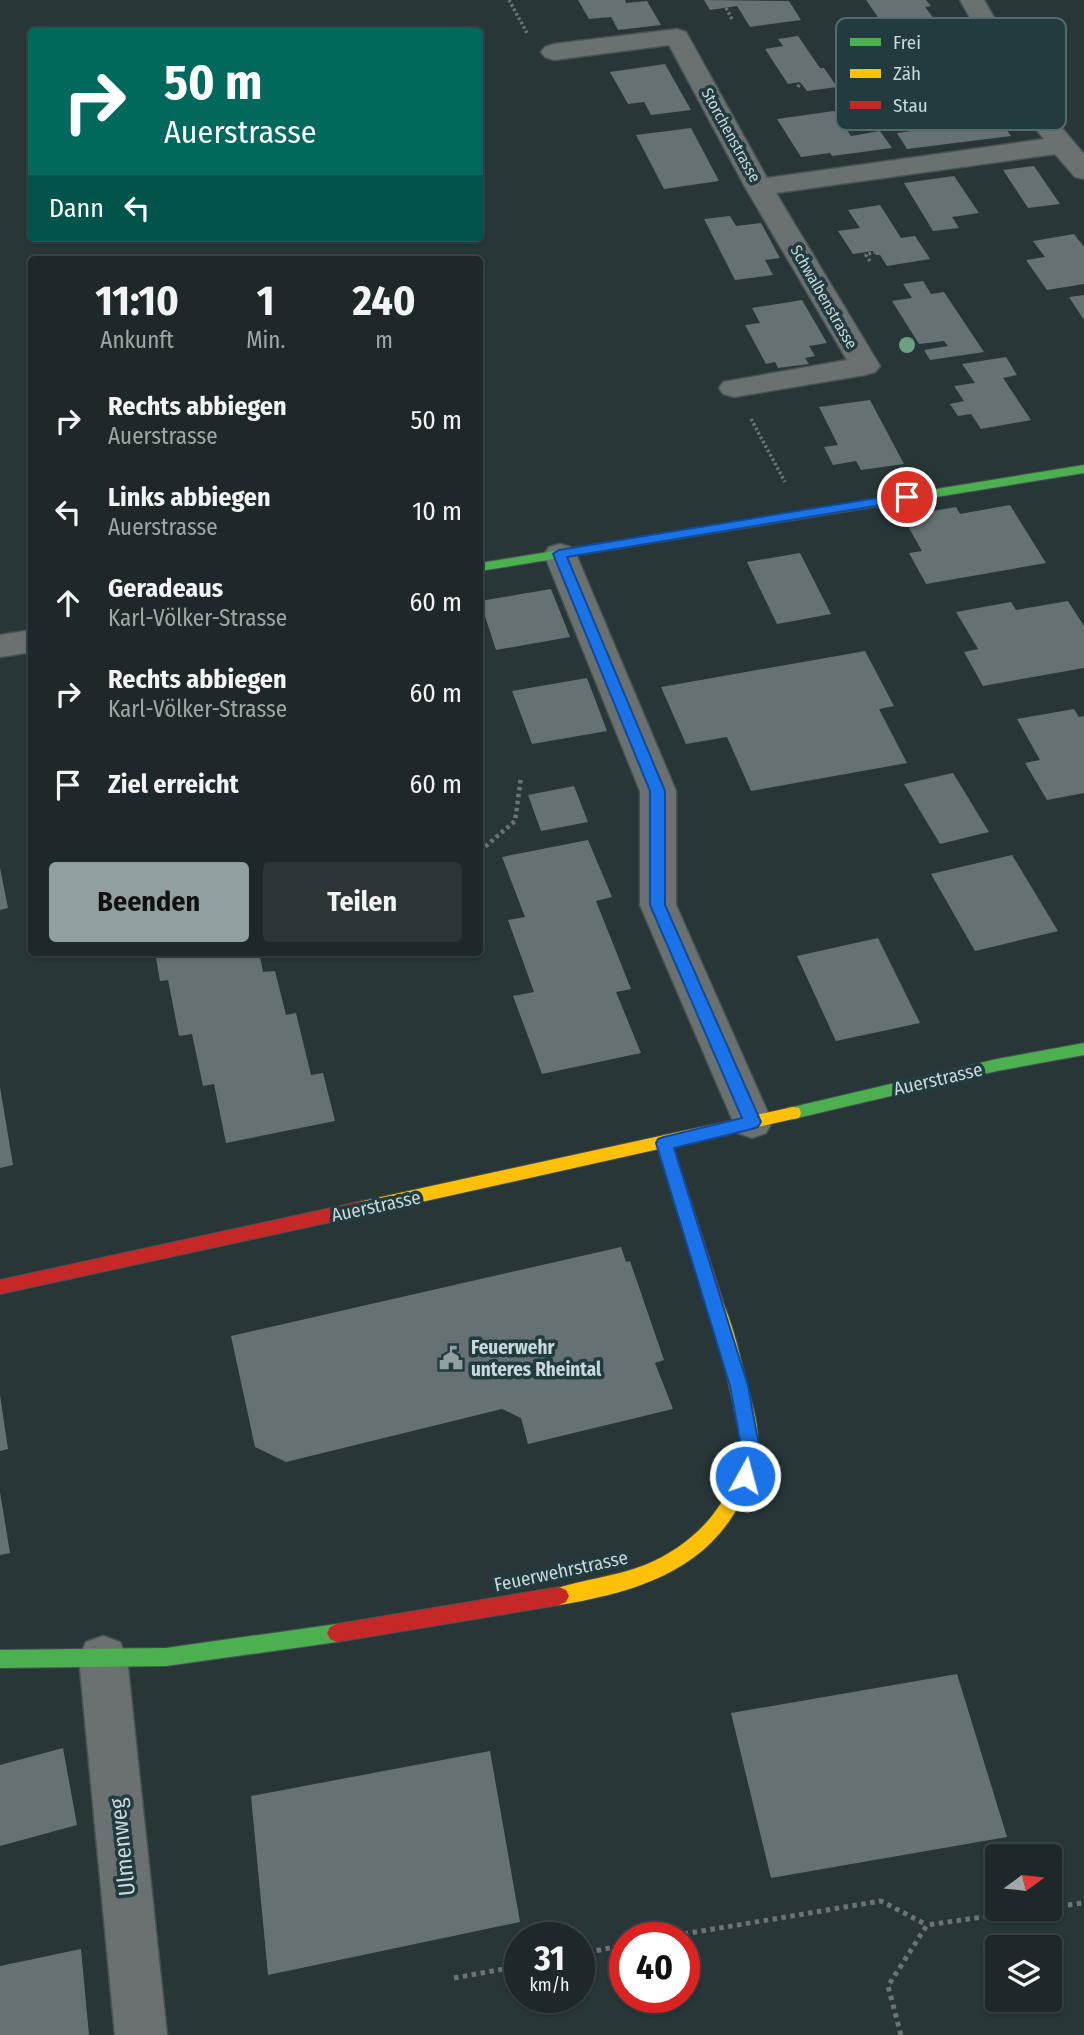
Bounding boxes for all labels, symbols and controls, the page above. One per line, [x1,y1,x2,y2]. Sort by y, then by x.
legend [836,18,1066,130]
text: Frei [893,31,921,54]
text: 50 m [164,53,262,112]
icon: right [49,56,140,147]
text: Zäh [893,62,921,85]
street label: Storchenstrasse [697,85,765,185]
text: Stau [893,94,928,117]
text: Auerstrasse [164,113,317,151]
icon: left [118,189,156,227]
text: Dann [49,193,104,224]
street label: Schwalbenstrasse [787,242,861,352]
text: 11:10 [95,276,179,326]
text: 1 [257,276,275,326]
text: 240 [353,276,416,326]
text: Ankunft [100,326,174,354]
text: Min. [246,326,285,354]
text: m [375,326,393,354]
text: Rechts abbiegen [108,391,287,422]
icon: right [49,402,87,440]
text: 50 m [410,405,462,436]
text: Auerstrasse [108,422,218,450]
pin [877,467,937,527]
icon: arrive [888,478,926,516]
text: Links abbiegen [108,482,271,513]
icon: left [49,493,87,531]
text: 10 m [412,496,462,527]
text: Auerstrasse [108,513,218,541]
text: Geradeaus [108,573,223,604]
icon: ahead [49,584,87,622]
text: 60 m [409,587,462,618]
text: Karl-Völker-Strasse [108,604,287,632]
text: Rechts abbiegen [108,664,287,695]
icon: right [49,675,87,713]
text: 60 m [409,678,462,709]
text: Karl-Völker-Strasse [108,695,287,723]
icon: arrive [49,766,87,804]
text: Ziel erreicht [108,769,239,800]
text: 60 m [409,769,462,800]
button: Beenden [49,862,249,942]
button: Teilen [263,862,462,942]
street label: Auerstrasse [891,1058,985,1100]
street label: Auerstrasse [329,1185,423,1227]
place label: Feuerwehr unteres Rheintal [471,1336,602,1381]
public building icon: Feuerwehr unteres Rheintal [437,1344,465,1372]
position arrow [708,1439,782,1513]
street label: Feuerwehrstrasse [492,1546,630,1596]
street label: Ulmenweg [103,1797,141,1897]
north arrow [985,1844,1062,1922]
map controls [985,1844,1062,2012]
speed limit sign: 40 [609,1922,700,2013]
button: layers [985,1935,1062,2012]
text: 31 [534,1937,565,1979]
text: km/h [529,1974,570,1996]

